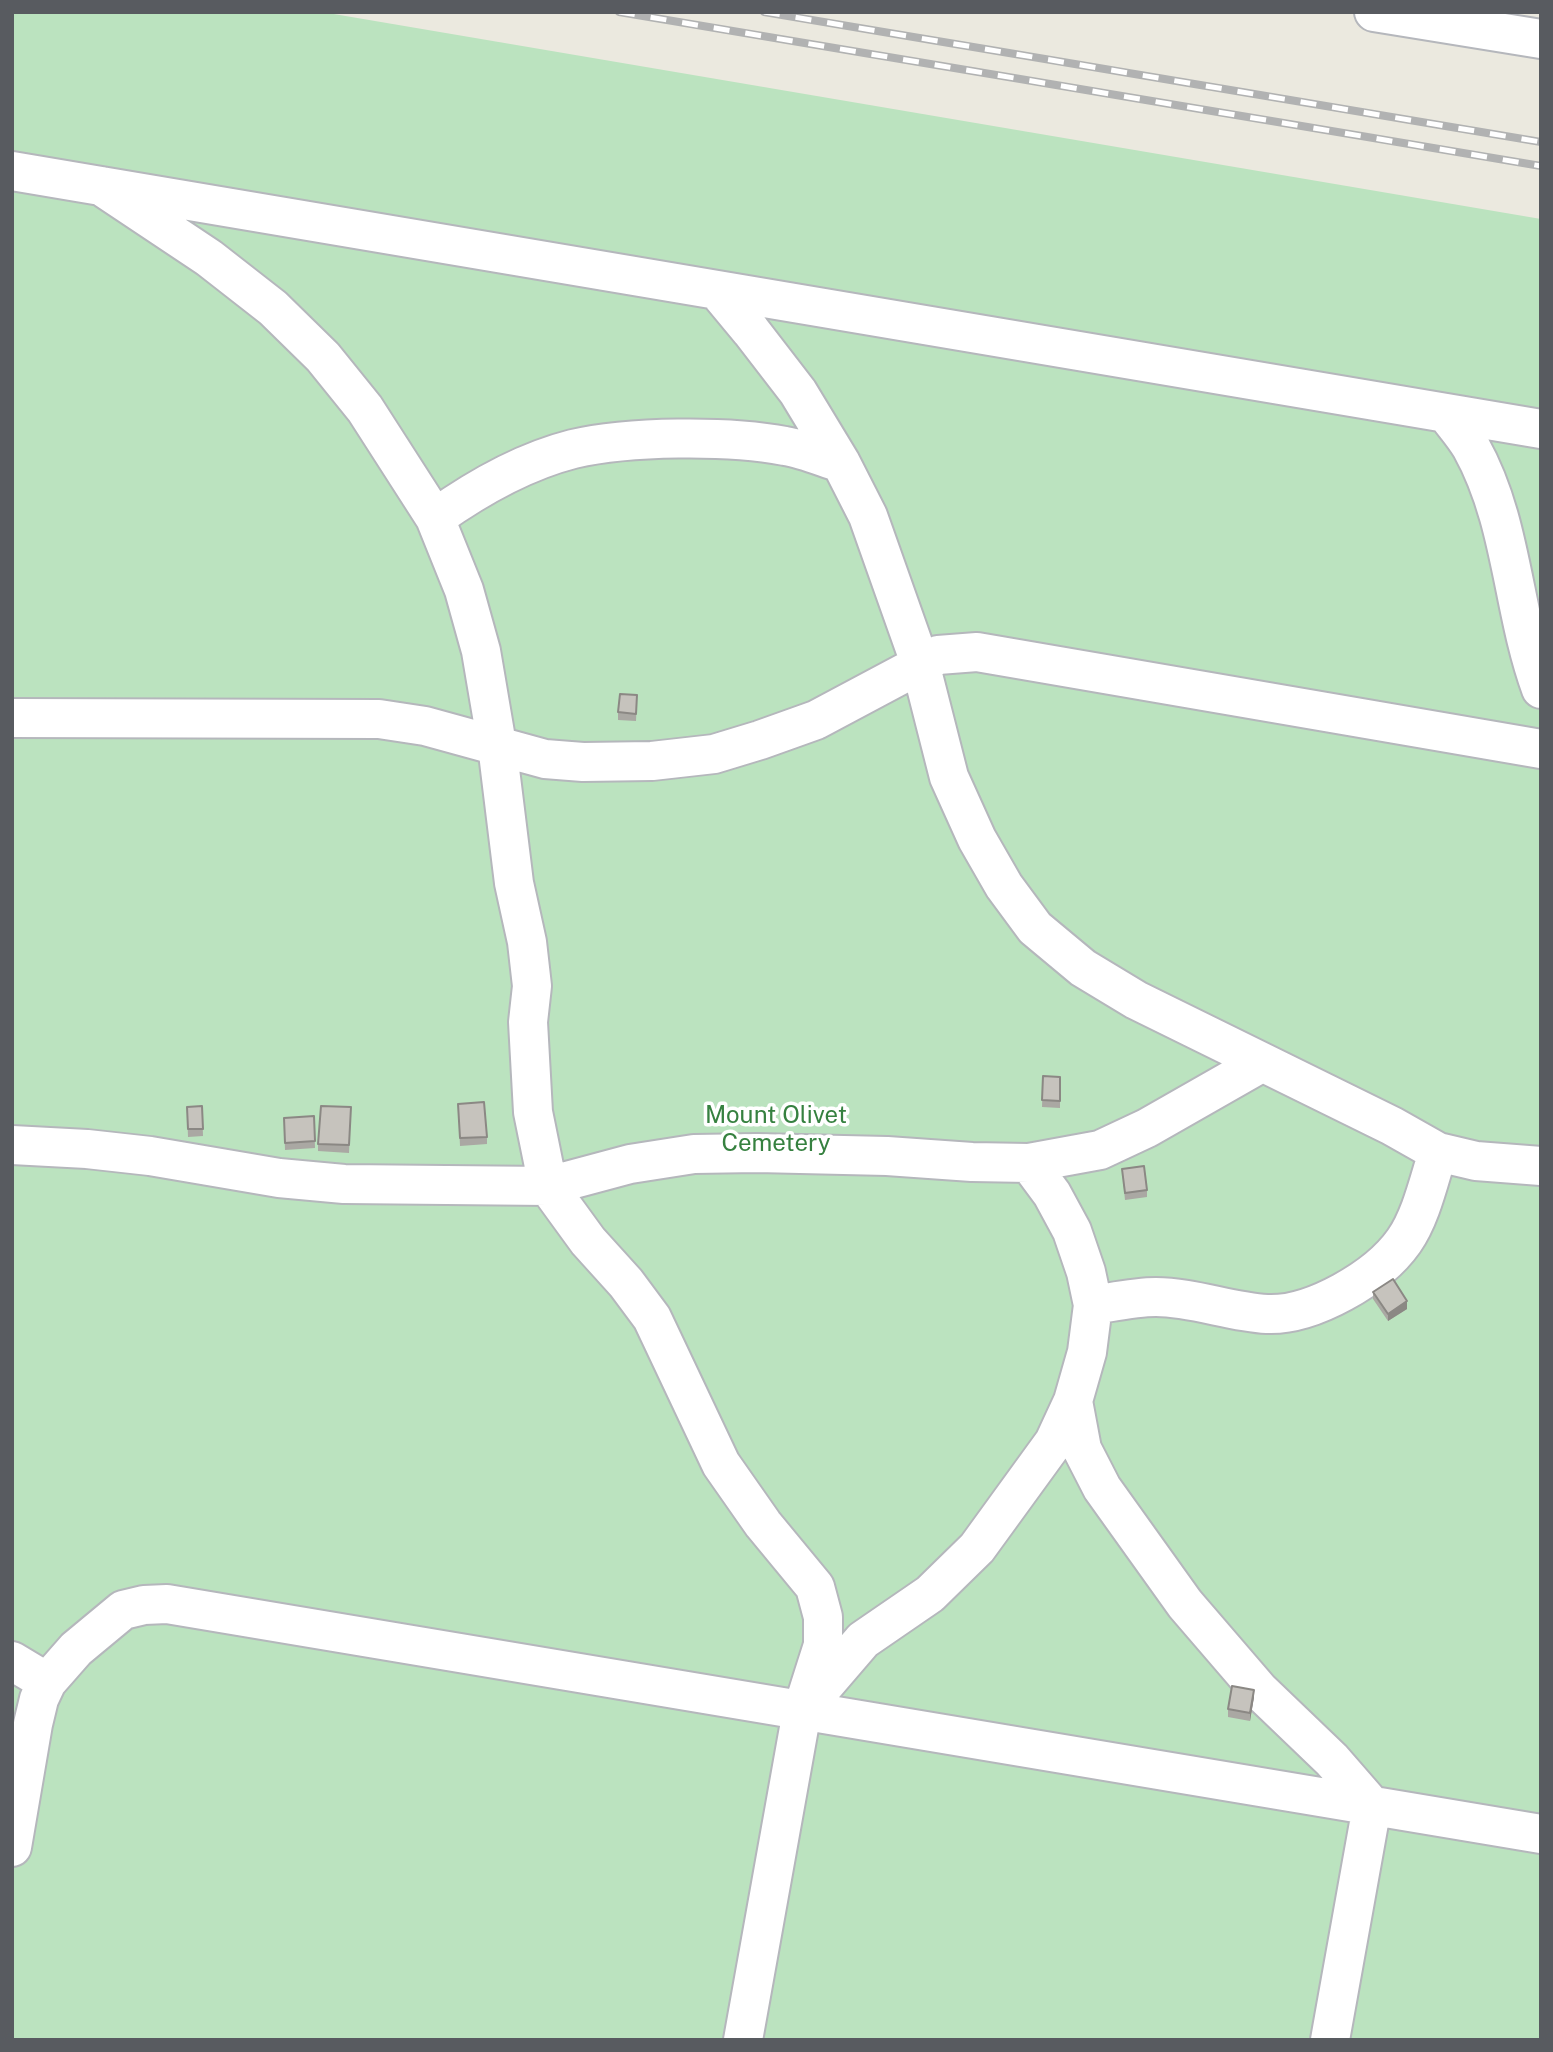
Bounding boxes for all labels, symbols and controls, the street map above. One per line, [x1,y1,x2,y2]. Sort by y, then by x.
park label: Mount Olivet Cemetery [705,1102,847,1158]

